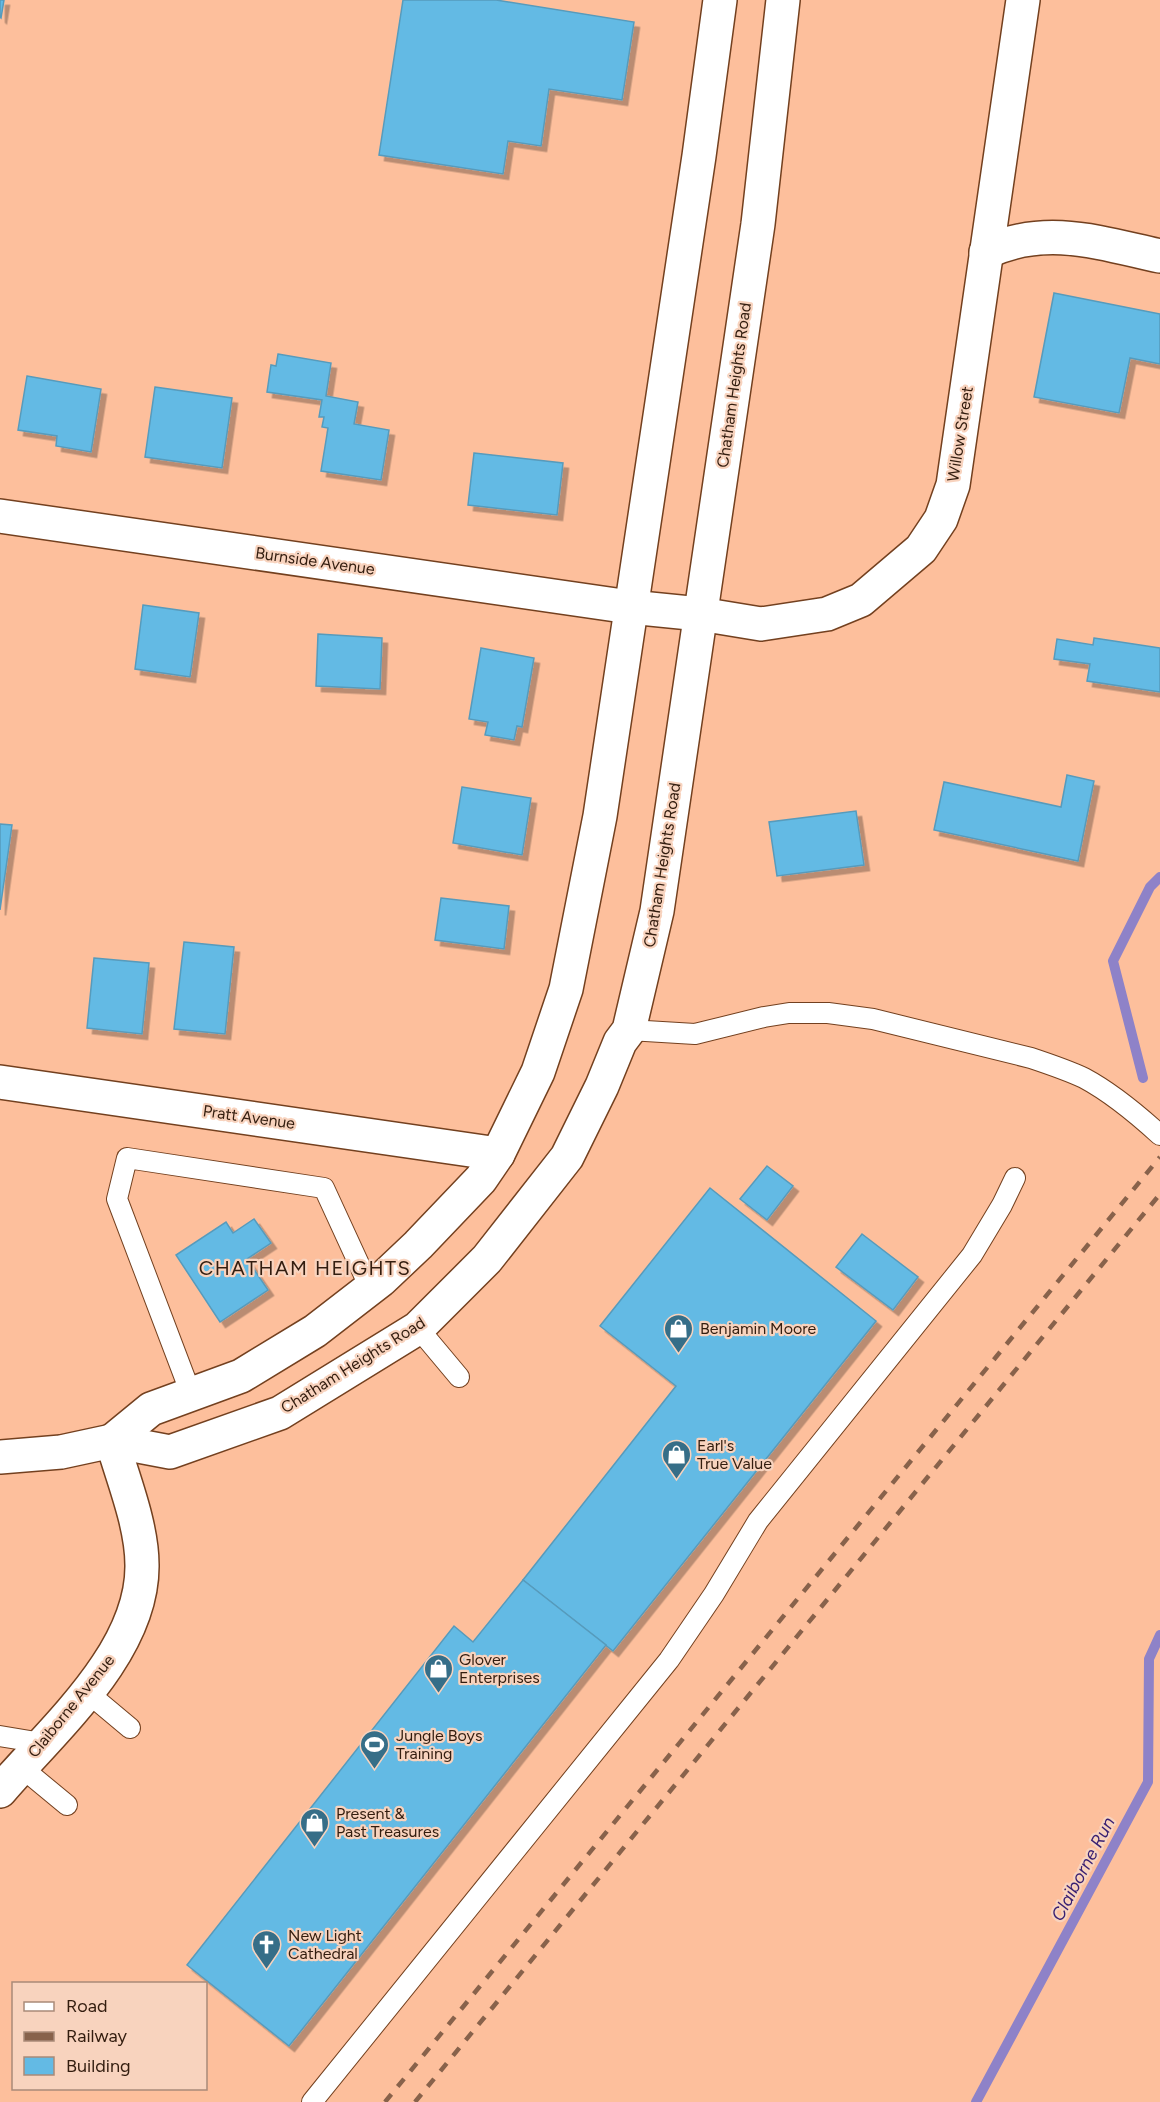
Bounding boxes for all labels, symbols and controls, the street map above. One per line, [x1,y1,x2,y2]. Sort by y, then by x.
street label: Chatham Heights Road [713,301,755,469]
street label: Willow Street [943,385,977,483]
street label: Burnside Avenue [254,543,376,579]
street label: Chatham Heights Road [640,781,684,949]
street label: Pratt Avenue [202,1101,297,1133]
district label: CHATHAM HEIGHTS [199,1256,411,1280]
shop icon: Benjamin Moore [663,1312,695,1354]
street label: Chatham Heights Road [277,1313,429,1417]
place label: Benjamin Moore [700,1319,817,1338]
place label: Earl's True Value [697,1436,772,1473]
shop icon: Earl's True Value [660,1438,692,1480]
place label: Glover Enterprises [459,1650,540,1687]
street label: Claiborne Avenue [24,1651,118,1761]
shop icon: Glover Enterprises [422,1652,454,1694]
place label: Jungle Boys Training [396,1726,482,1763]
sports icon: Jungle Boys Training [359,1728,391,1770]
place label: Present & Past Treasures [336,1804,439,1841]
shop icon: Present & Past Treasures [299,1806,331,1848]
water label: Claiborne Run [1046,1813,1120,1925]
place label: New Light Cathedral [288,1926,362,1963]
church icon: New Light Cathedral [251,1928,283,1970]
legend [12,1982,207,2090]
text: Road [66,1995,107,2017]
text: Railway [66,2025,128,2047]
text: Building [66,2055,131,2077]

